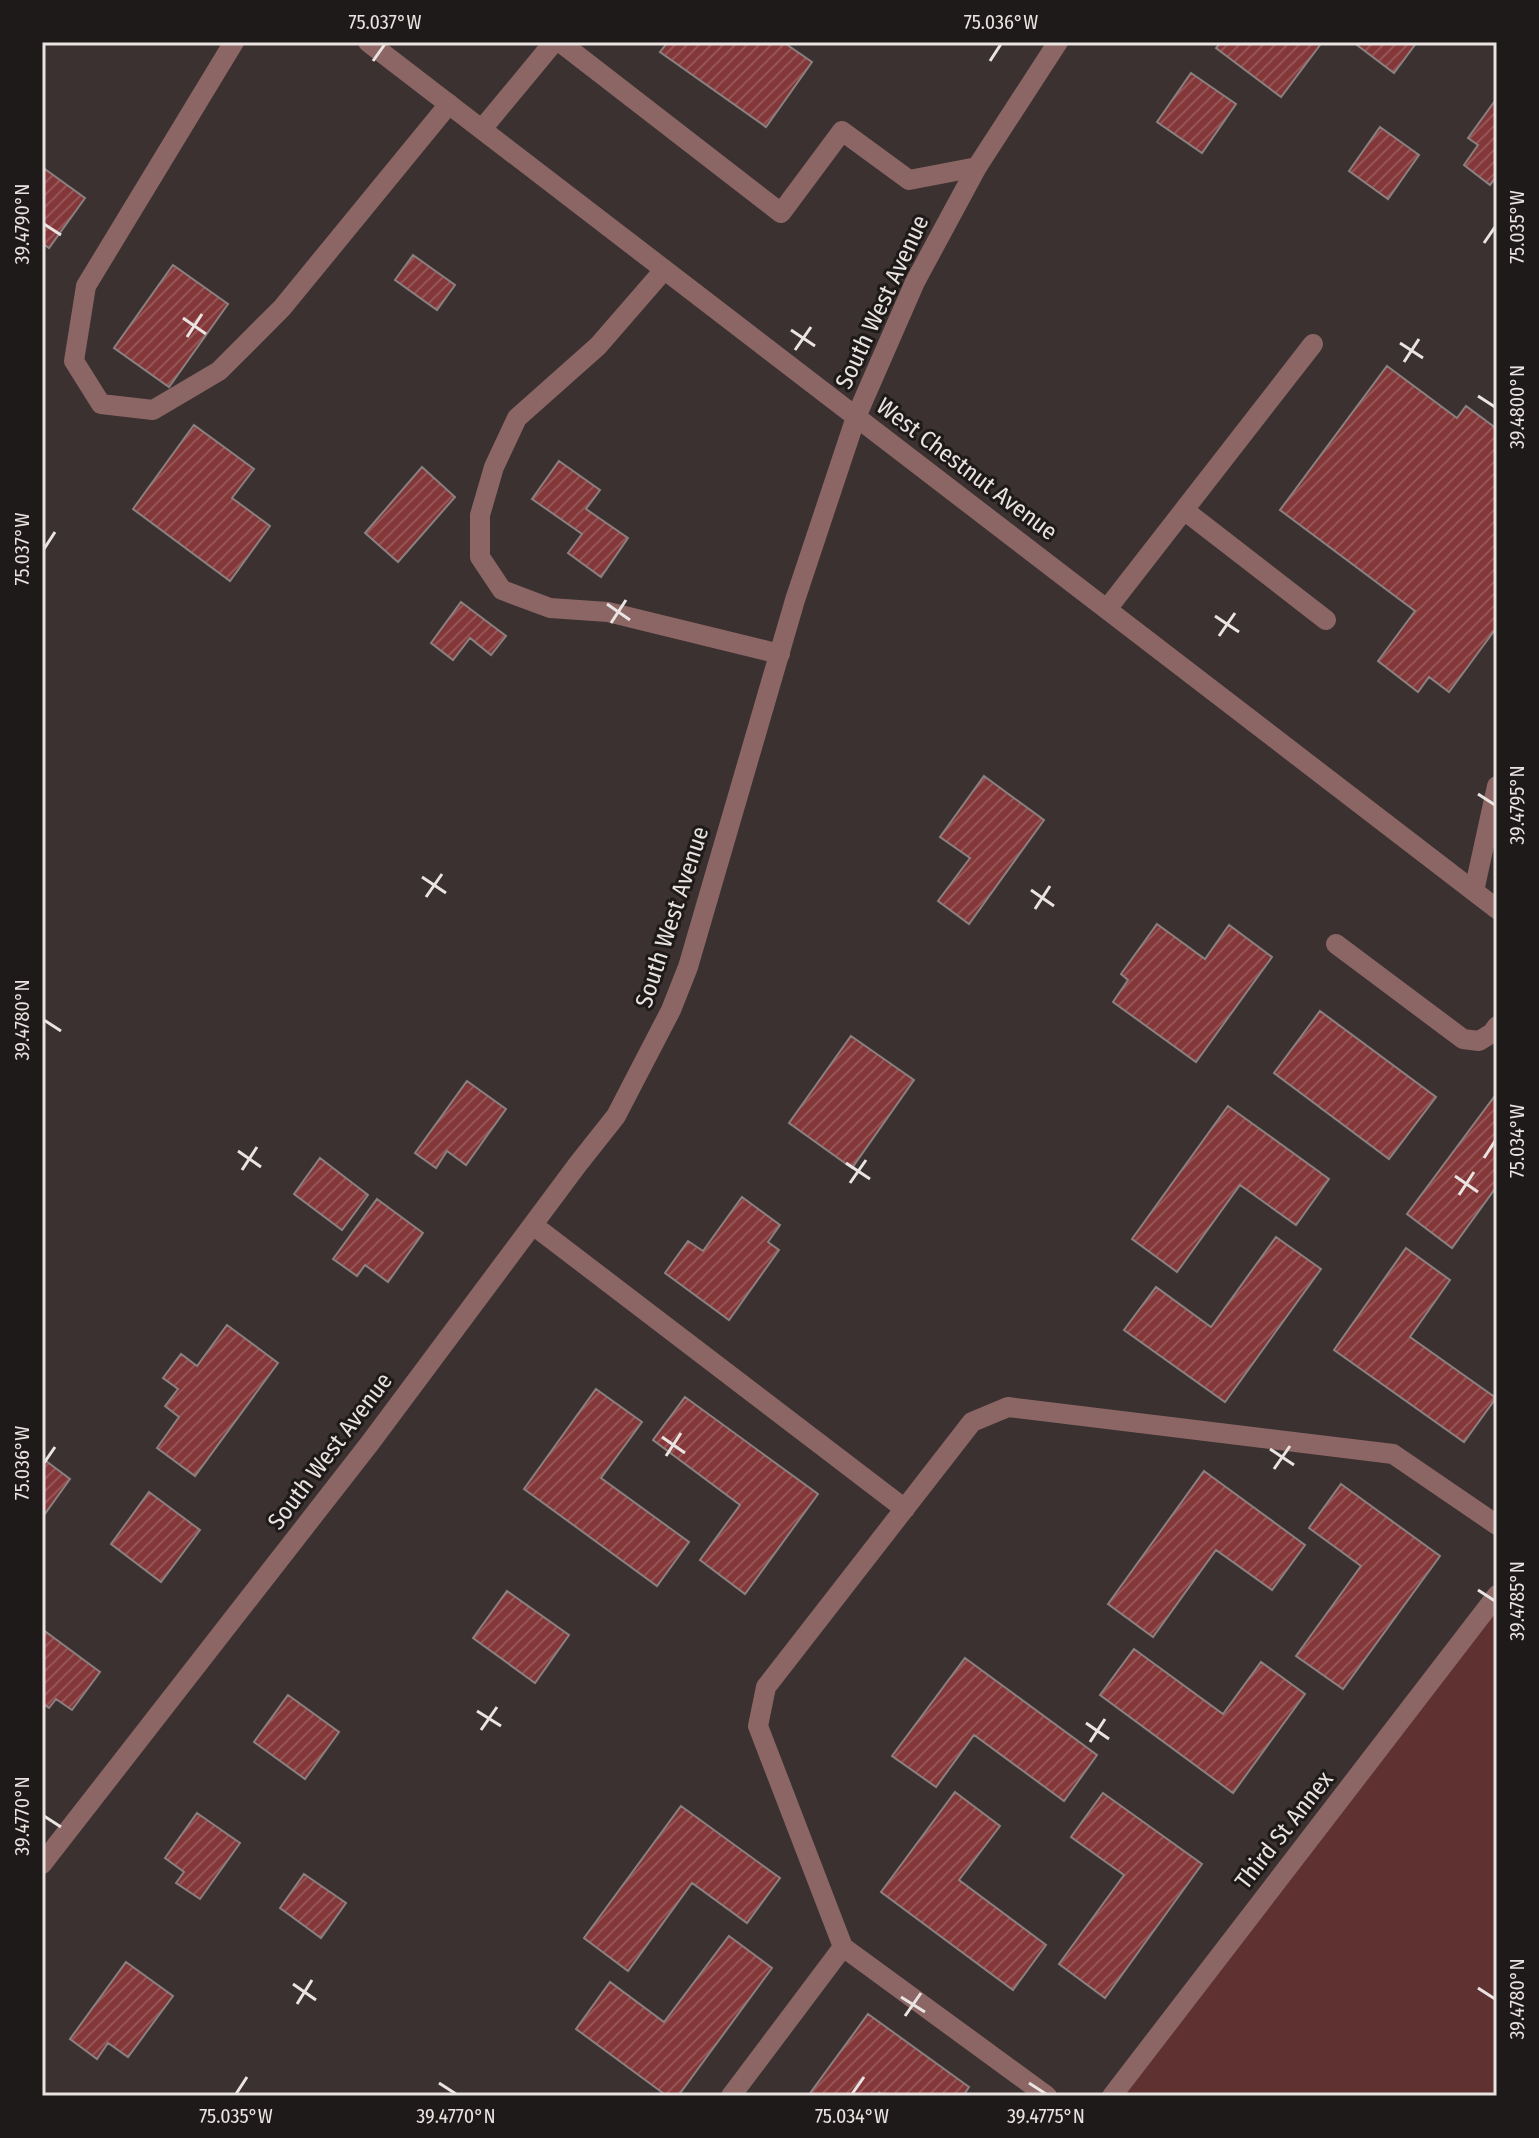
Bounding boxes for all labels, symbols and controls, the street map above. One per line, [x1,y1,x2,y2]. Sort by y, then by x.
text: 75.037°W [349,10,421,34]
text: 75.036°W [964,10,1038,34]
text: 39.4790°N [10,184,34,264]
text: 75.035°W [1505,190,1529,264]
street label: South West Avenue [829,211,935,393]
text: 39.4800°N [1505,365,1529,449]
street label: West Chestnut Avenue [871,392,1063,546]
text: 75.037°W [10,513,34,585]
text: 39.4795°N [1505,765,1529,845]
street label: South West Avenue [630,823,714,1011]
text: 39.4780°N [10,979,34,1061]
text: 75.034°W [1505,1104,1529,1178]
street label: South West Avenue [262,1367,398,1535]
text: 75.036°W [10,1426,34,1500]
text: 39.4785°N [1505,1561,1529,1641]
street label: Third St Annex [1229,1765,1339,1894]
text: 39.4770°N [10,1776,34,1856]
text: 39.4780°N [1505,1958,1529,2040]
text: 75.035°W [199,2104,273,2128]
text: 39.4770°N [416,2104,496,2128]
text: 75.034°W [815,2104,889,2128]
text: 39.4775°N [1007,2104,1085,2128]

